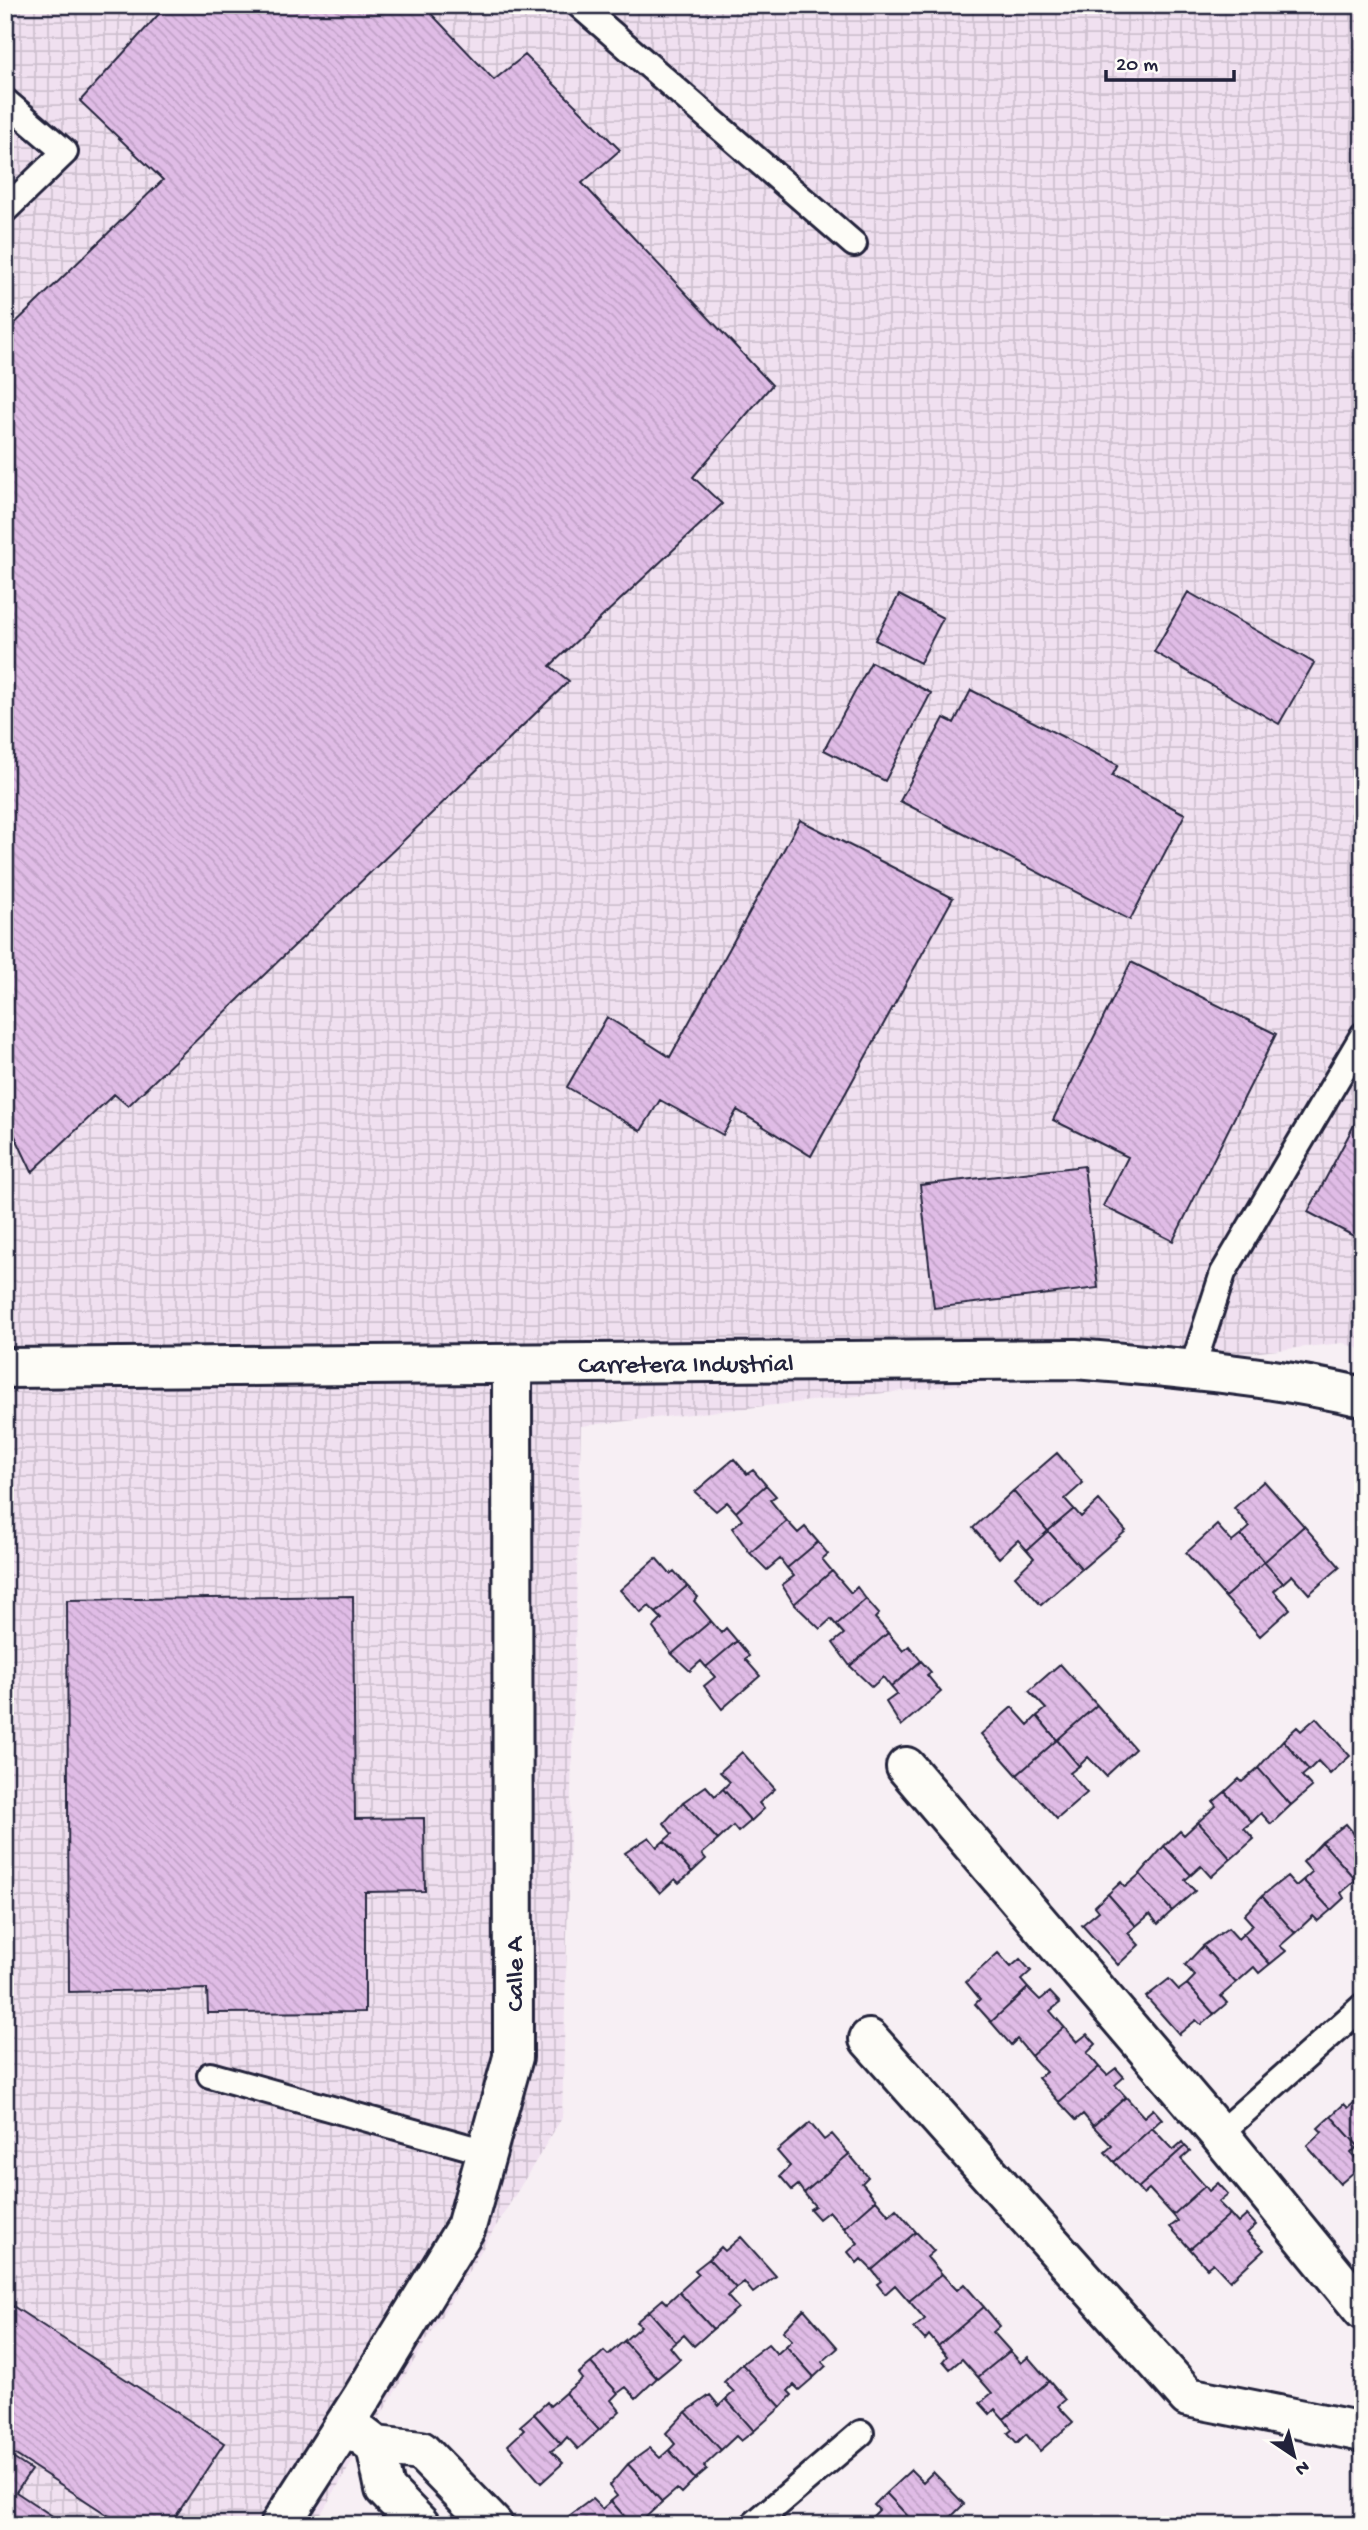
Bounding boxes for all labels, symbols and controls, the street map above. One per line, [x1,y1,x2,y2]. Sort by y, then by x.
scale bar [1106,38,1233,82]
text: 20 m [1116,54,1158,79]
street label: Carretera Industrial [578,1350,794,1383]
street label: Calle A [502,1935,533,2011]
north arrow [1260,2422,1330,2492]
text: N [1290,2454,1313,2480]

